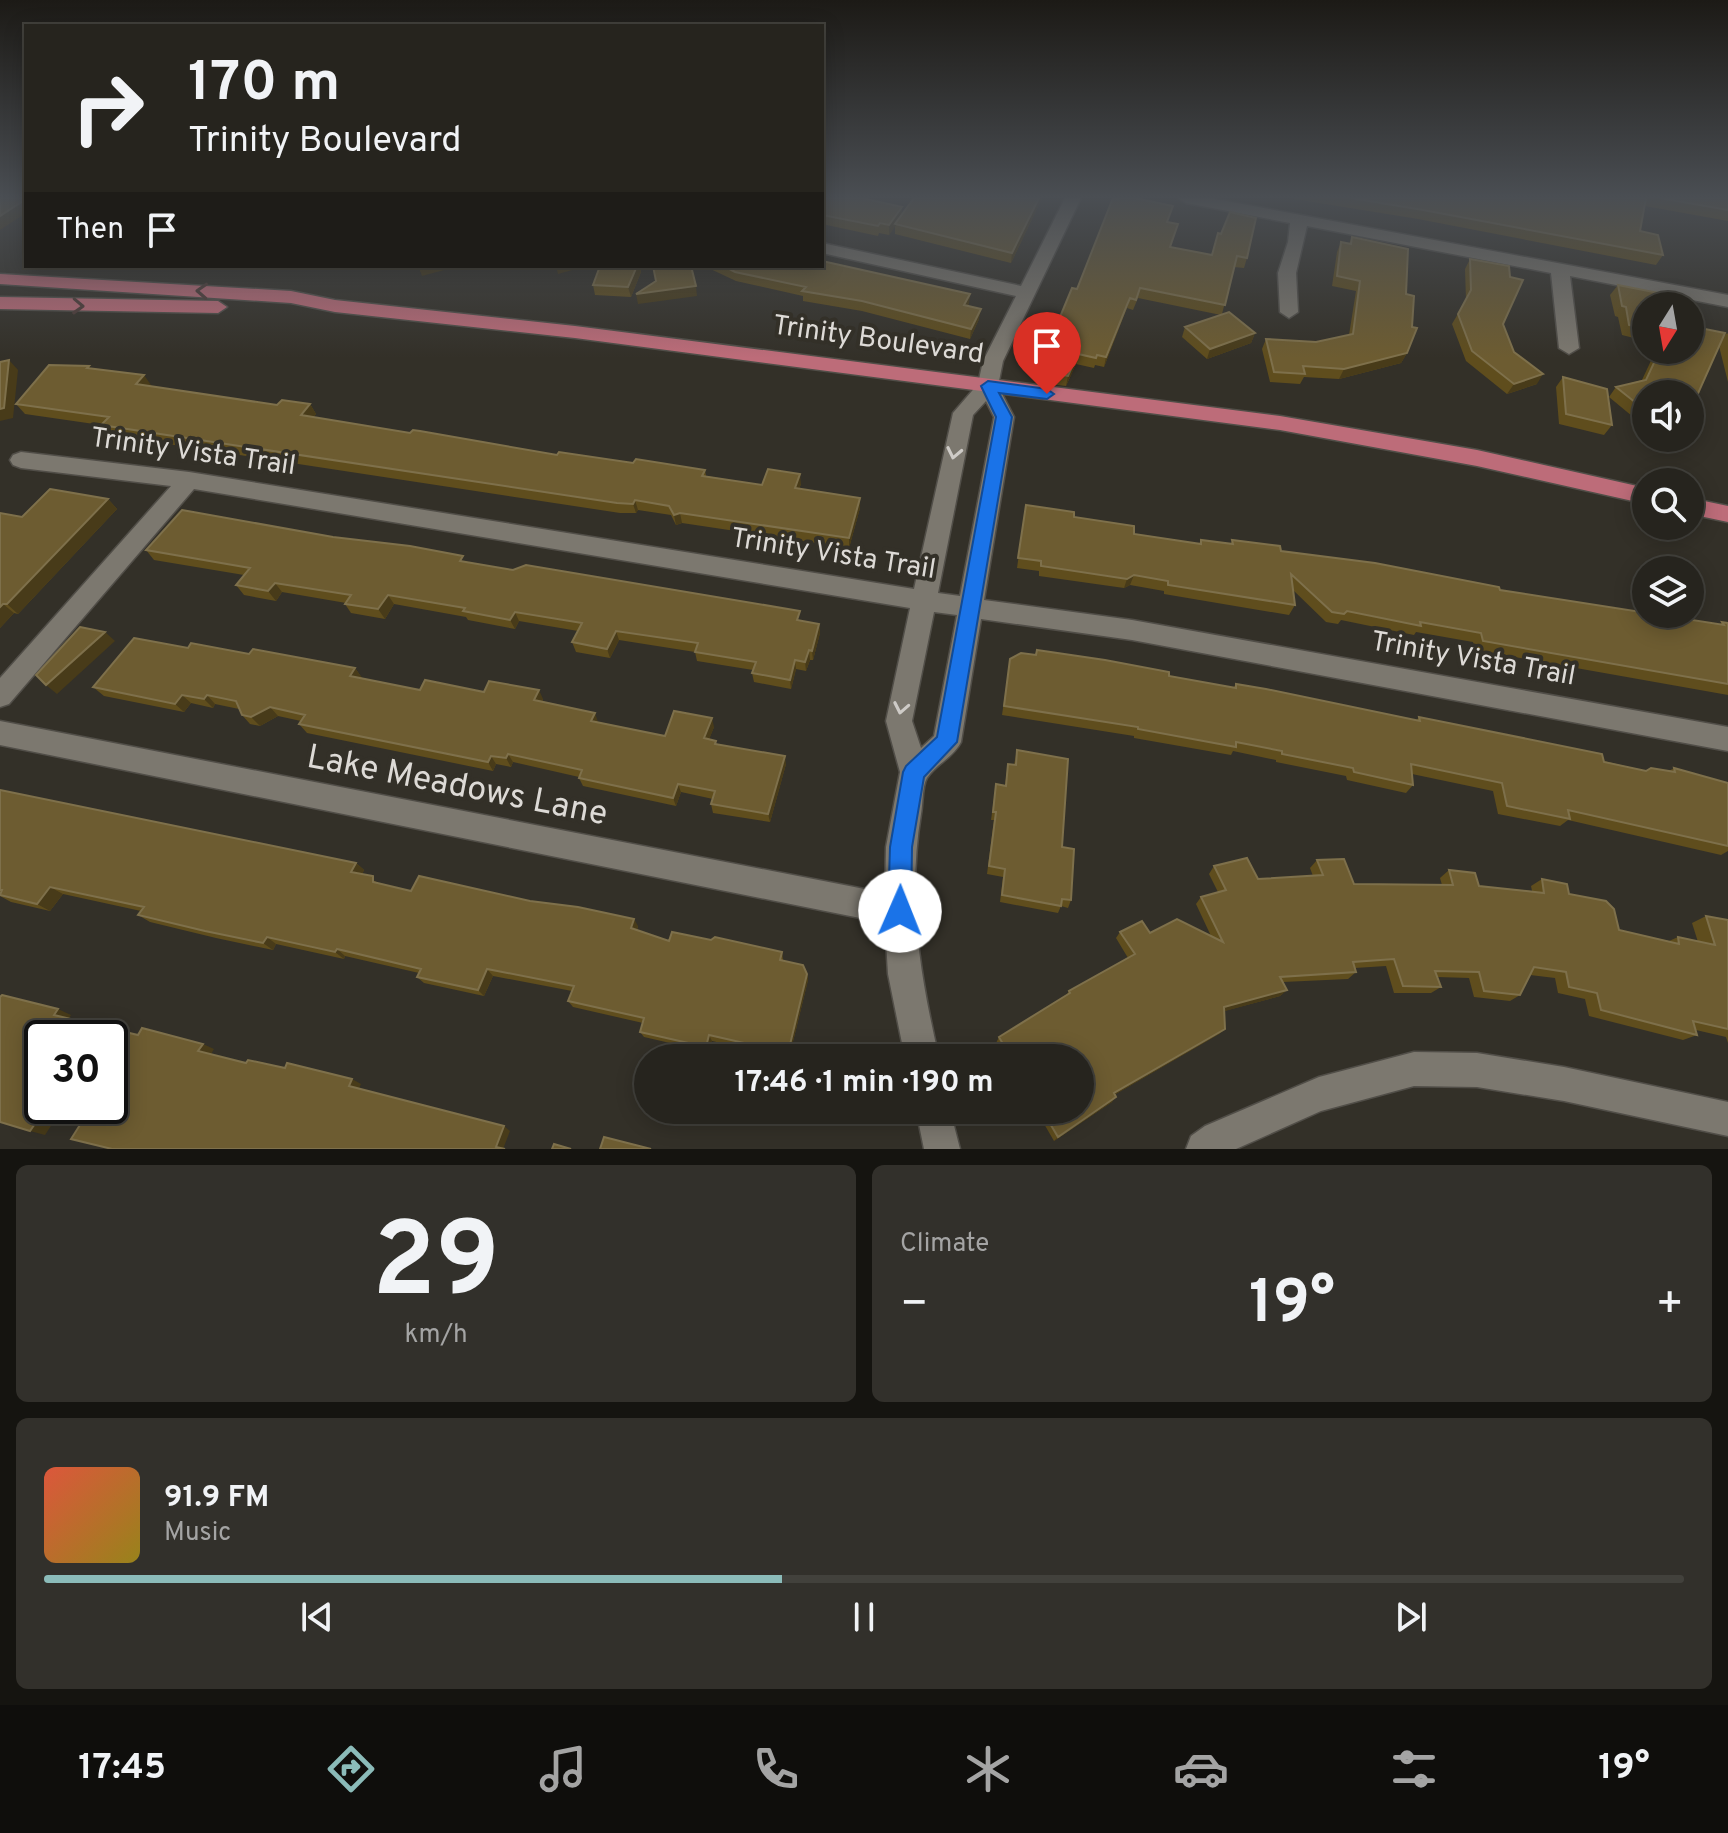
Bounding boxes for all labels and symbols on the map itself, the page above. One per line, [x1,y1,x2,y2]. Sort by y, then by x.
one-way arrow [195,283,208,300]
north arrow [1632,292,1704,364]
one-way arrow [72,298,85,315]
street label: Trinity Boulevard [770,308,986,374]
pin [1013,312,1081,394]
street label: Trinity Vista Trail [88,421,298,485]
one-way arrow [946,446,963,460]
street label: Trinity Vista Trail [728,521,938,589]
street label: Trinity Vista Trail [1368,624,1578,696]
one-way arrow [894,701,911,714]
street label: Lake Meadows Lane [303,737,611,837]
position arrow [858,869,942,953]
speed limit sign: 30 [24,1020,128,1124]

